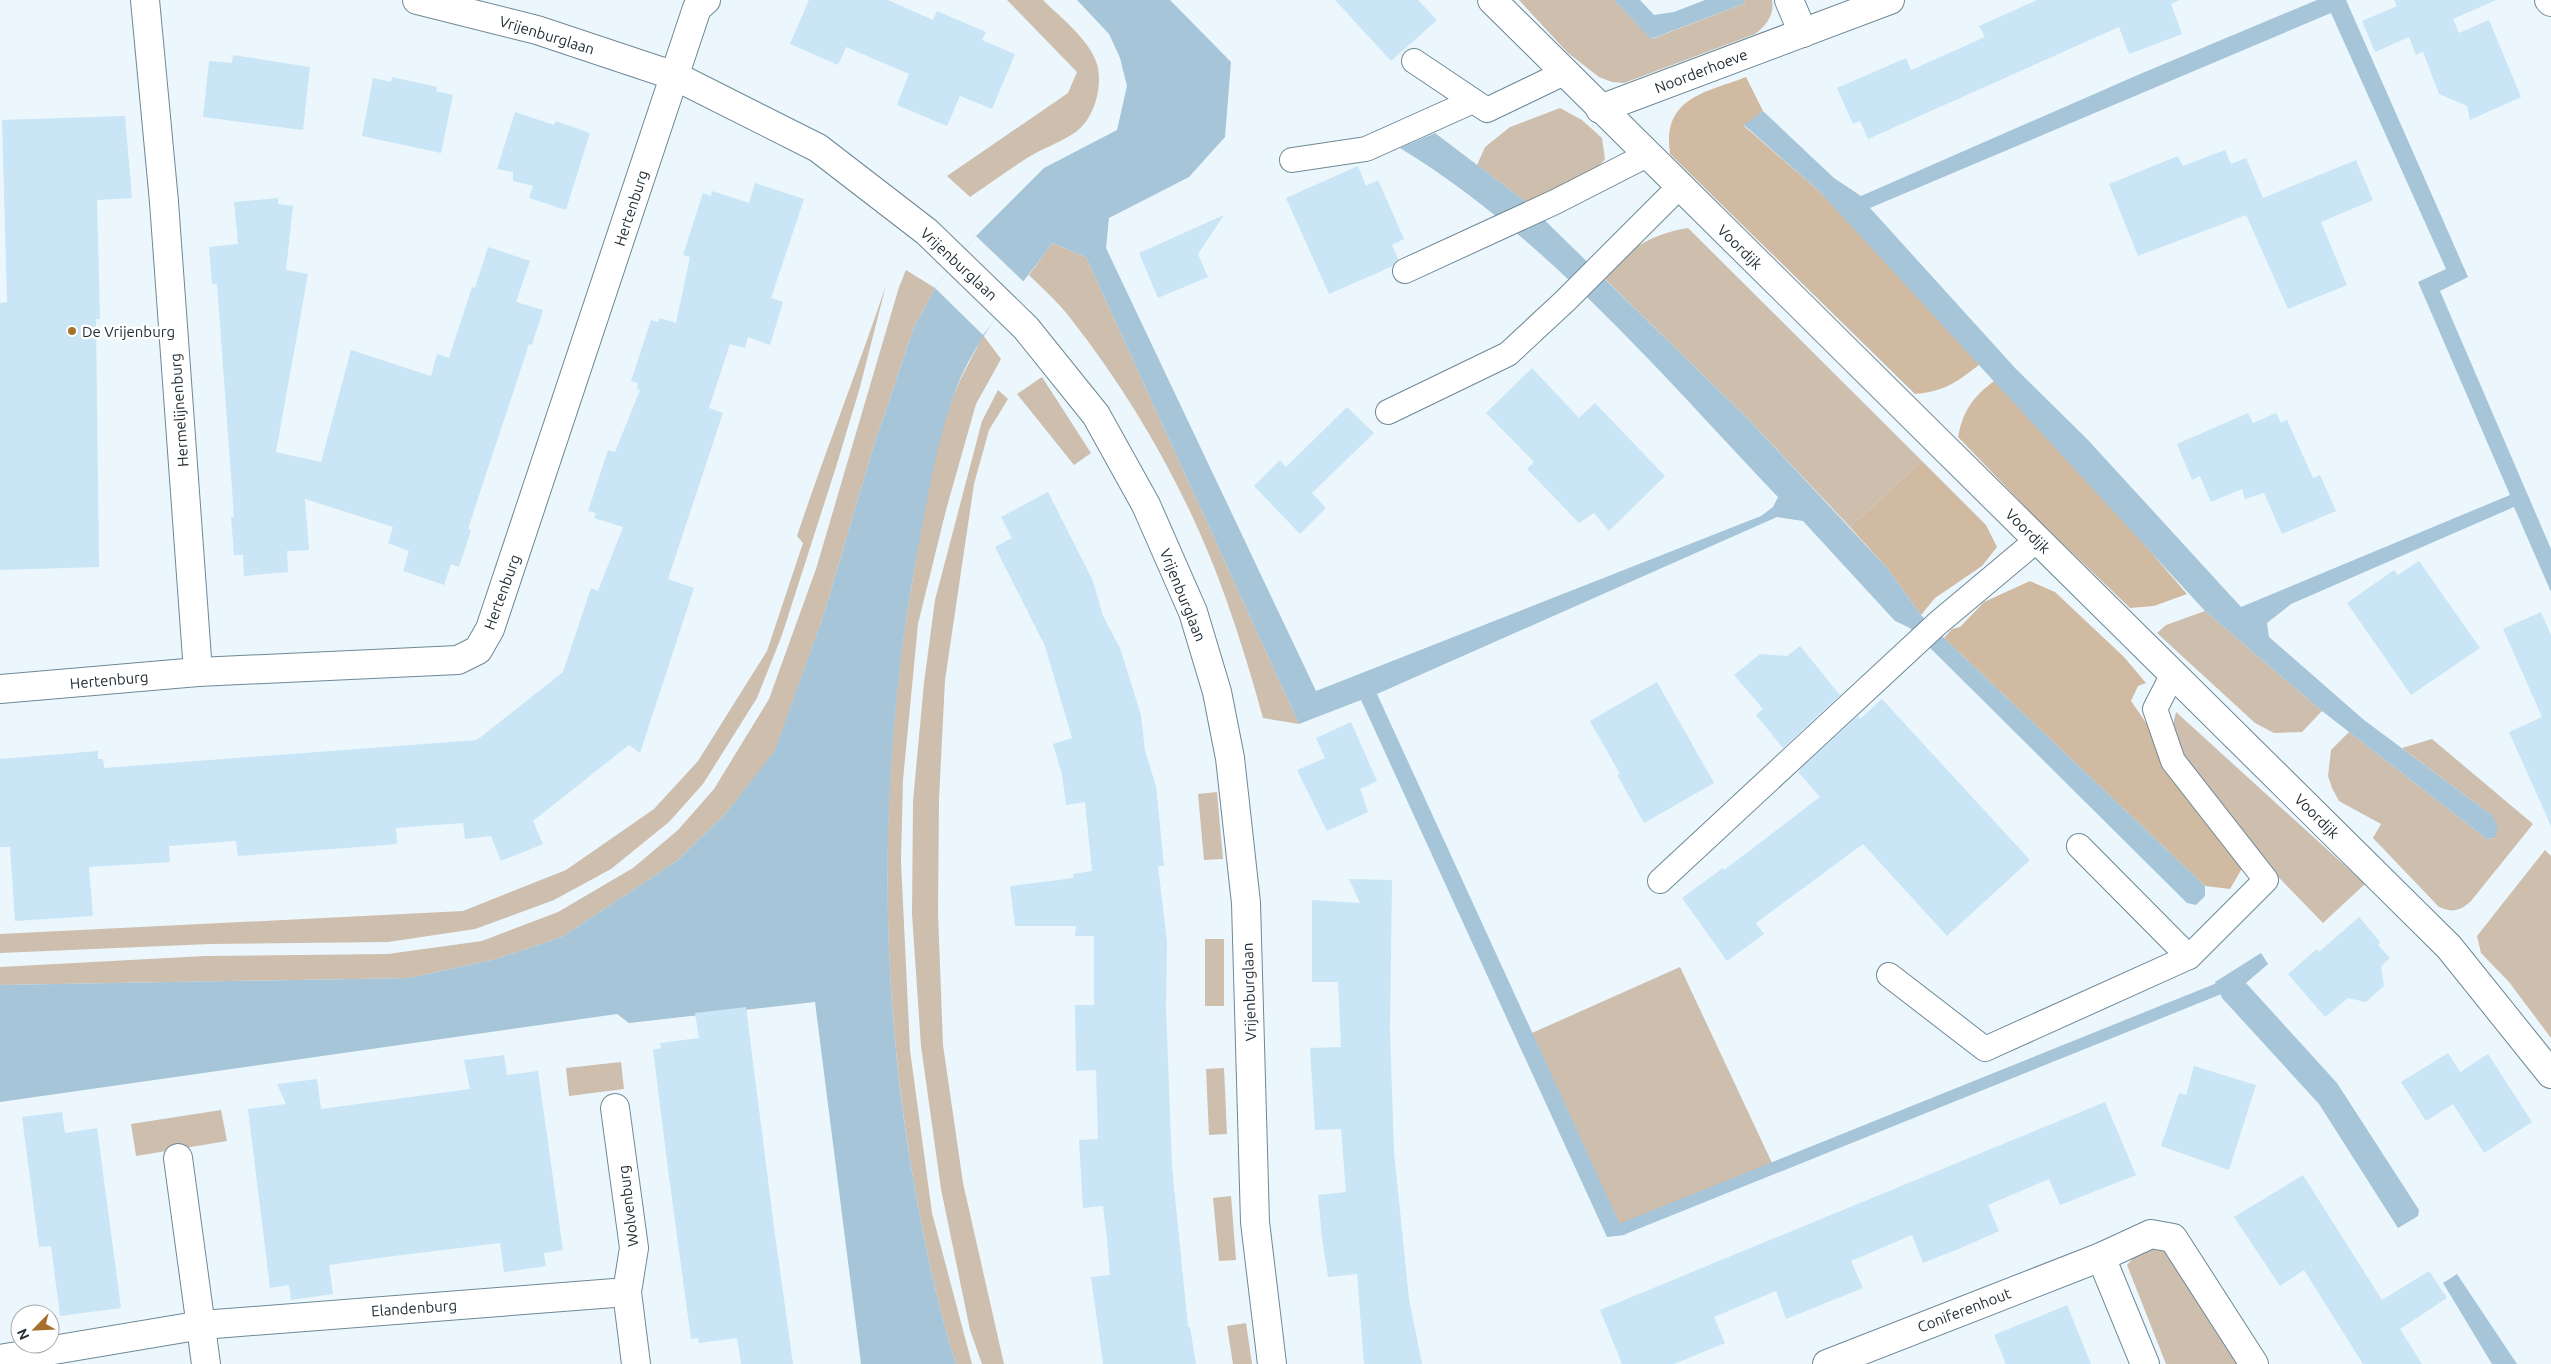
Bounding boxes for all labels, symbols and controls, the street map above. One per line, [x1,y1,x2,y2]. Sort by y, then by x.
street label: Vrijenburglaan [497,12,597,58]
street label: Noorderhoeve [1652,46,1750,96]
street label: Hertenburg [611,168,651,248]
street label: Voordijk [1714,221,1766,273]
street label: Vrijenburglaan [917,224,1001,304]
place label: De Vrijenburg [82,323,175,340]
marker: De Vrijenburg [66,325,78,337]
street label: Hermelijnenburg [167,353,191,467]
street label: Voordijk [2002,505,2054,557]
street label: Vrijenburglaan [1157,546,1209,644]
street label: Hertenburg [481,552,523,632]
street label: Hertenburg [69,668,149,692]
street label: Voordijk [2291,790,2343,842]
street label: Vrijenburglaan [1239,942,1259,1042]
street label: Wolvenburg [615,1164,641,1248]
street label: Coniferenhout [1915,1284,2013,1336]
street label: Elandenburg [371,1297,457,1319]
north arrow [10,1304,60,1354]
text: N [14,1326,33,1342]

